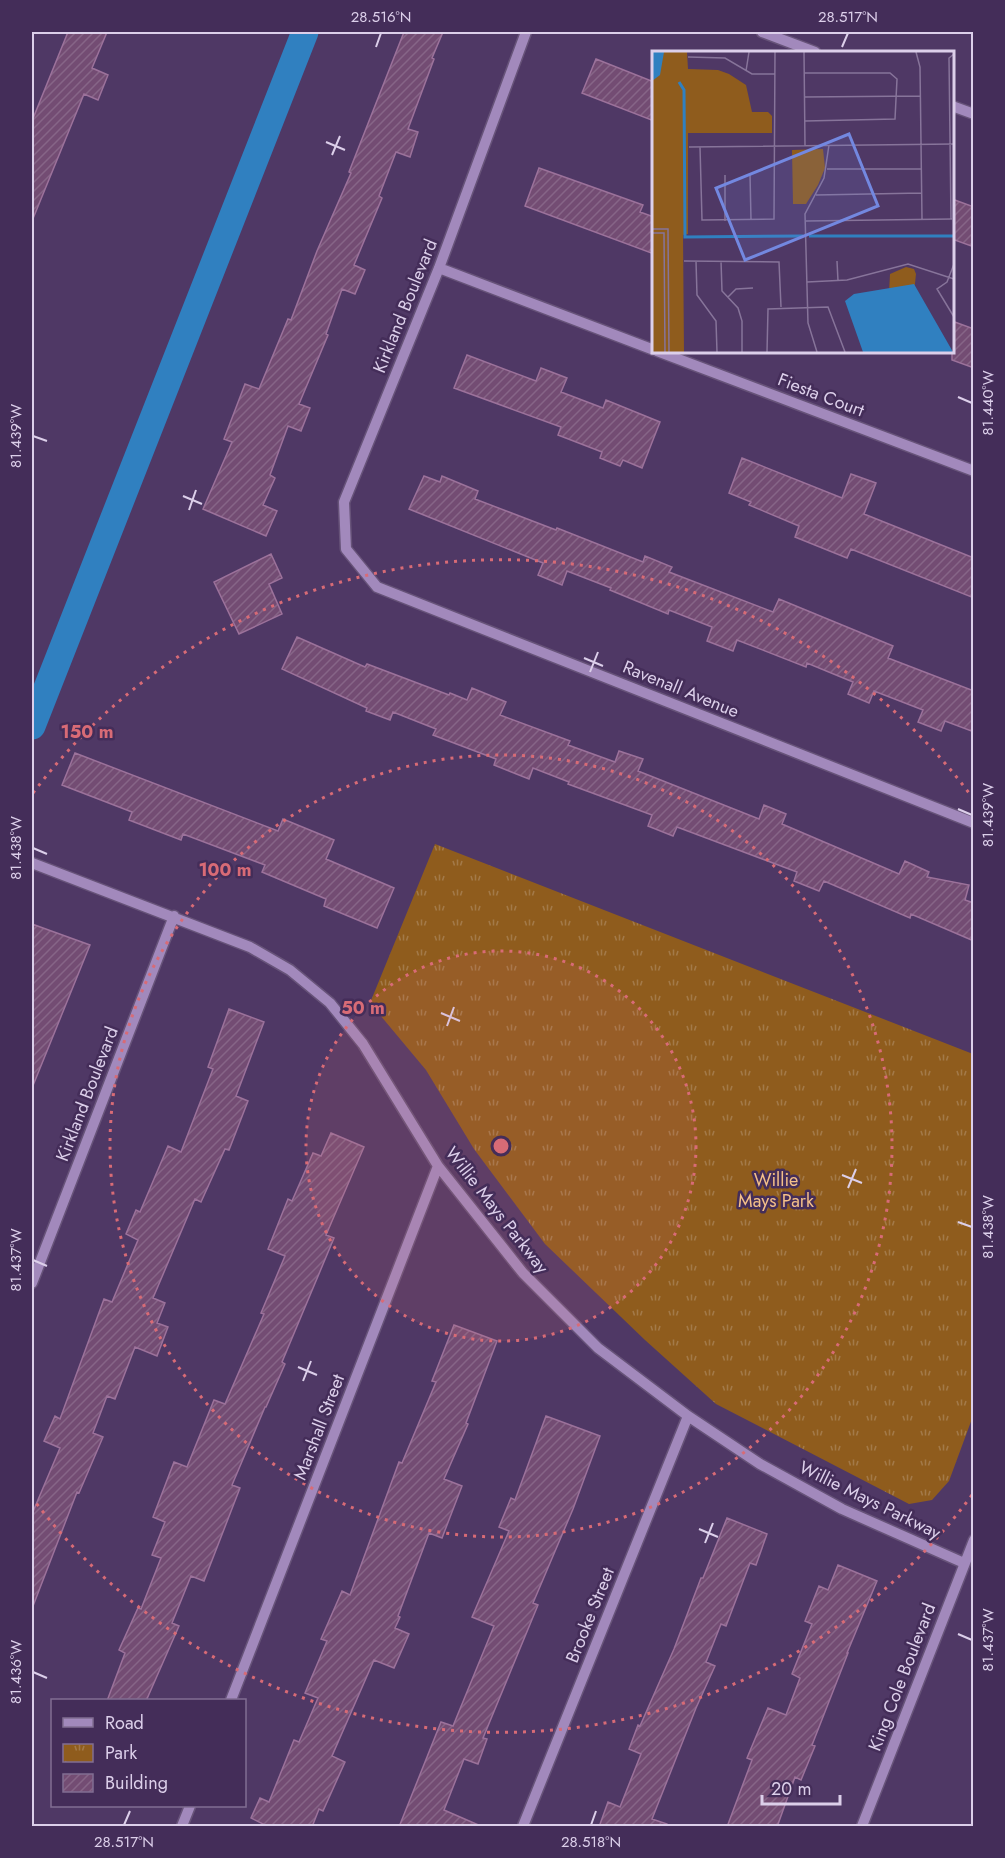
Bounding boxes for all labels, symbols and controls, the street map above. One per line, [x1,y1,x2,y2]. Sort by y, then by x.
text: 28.516°N [351,6,411,28]
text: 28.517°N [818,6,878,28]
inset map [652,51,954,352]
street label: Kirkland Boulevard [366,235,444,377]
street label: Fiesta Court [774,367,869,424]
text: 81.440°W [977,370,999,435]
text: 81.439°W [5,404,27,468]
street label: Ravenall Avenue [619,654,743,724]
text: 150 m [61,719,113,745]
text: 81.439°W [977,783,999,847]
text: 81.438°W [5,816,27,880]
text: 100 m [198,857,252,883]
text: 50 m [341,995,385,1021]
street label: Kirkland Boulevard [49,1023,125,1165]
centre of rings [491,1136,511,1156]
street label: Willie Mays Parkway [439,1141,555,1279]
park label: Willie Mays Park [738,1167,814,1214]
text: 81.438°W [977,1195,999,1259]
text: 81.437°W [5,1228,27,1292]
street label: Marshall Street [287,1370,351,1484]
street label: Willie Mays Parkway [795,1454,945,1546]
street label: Brooke Street [559,1563,621,1667]
street label: King Cole Boulevard [862,1599,942,1755]
text: 81.437°W [977,1608,999,1672]
text: 81.436°W [5,1640,27,1704]
legend [51,1699,246,1807]
text: Road [105,1710,144,1736]
text: Park [105,1740,137,1766]
scale bar [762,1768,840,1806]
text: Building [105,1770,168,1796]
text: 20 m [771,1776,811,1802]
text: 28.517°N [94,1831,154,1853]
text: 28.518°N [561,1831,621,1853]

